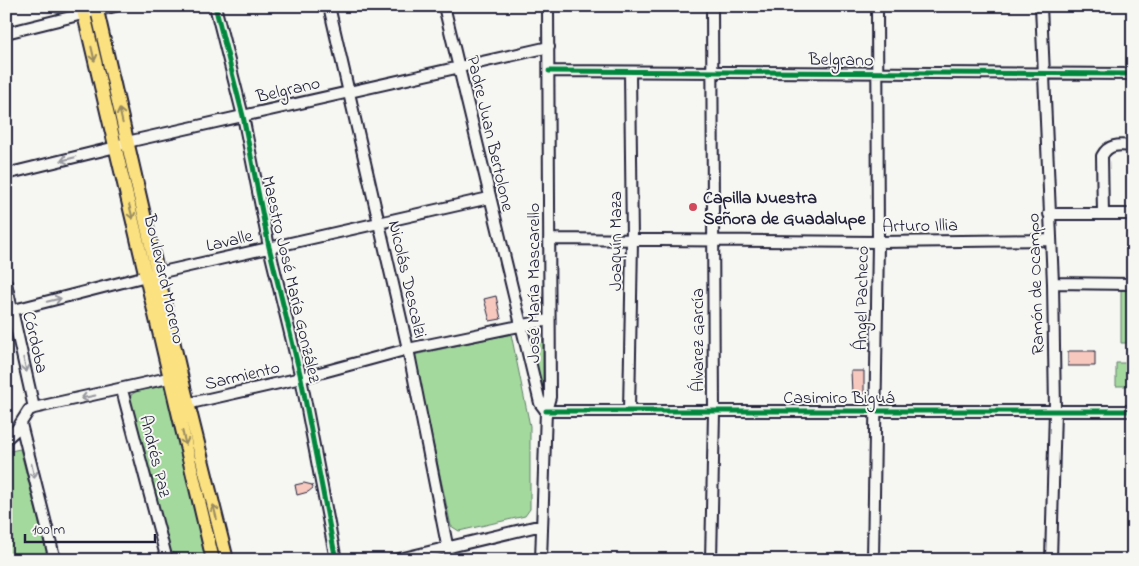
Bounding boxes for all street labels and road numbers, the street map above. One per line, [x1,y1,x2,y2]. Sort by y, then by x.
street label: Belgrano [807,47,874,76]
street label: Padre Juan Bertolone [458,53,520,215]
street label: Belgrano [253,71,323,112]
street label: Maestro José María González [254,173,327,386]
street label: Joaquín Maza [604,191,630,291]
street label: José María Mascarello [522,203,548,363]
street label: Boulevard Moreno [135,211,191,347]
street label: Arturo Illia [882,213,958,241]
street label: Ramón de Ocampo [1022,213,1052,355]
street label: Nicolás Descalzi [380,218,432,341]
street label: Lavalle [204,224,256,260]
street label: Ángel Pacheco [849,245,878,351]
street label: Álvarez García [686,288,712,392]
street label: Córdoba [14,309,54,376]
street label: Sarmiento [202,356,283,398]
street label: Casimiro Biguá [783,386,895,413]
street label: Andrés Paz [131,413,177,501]

